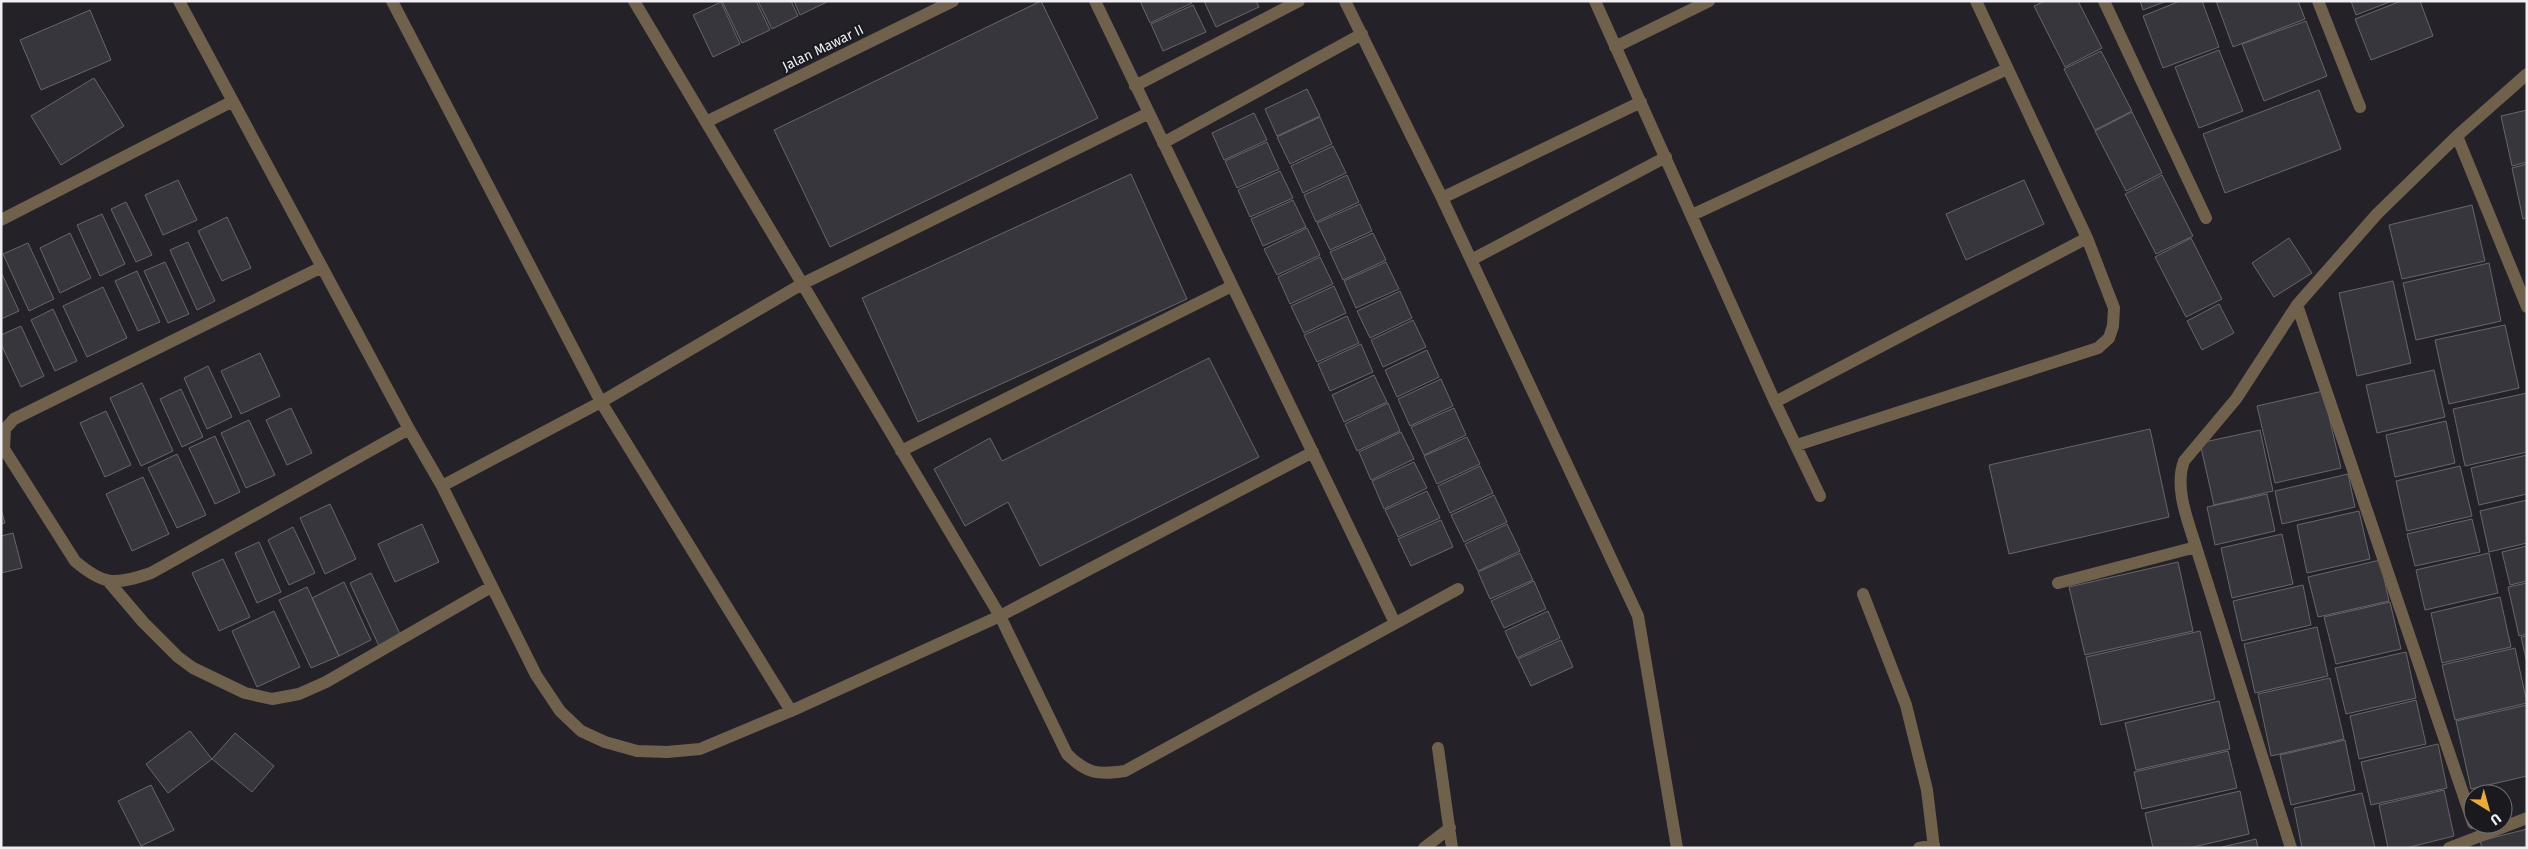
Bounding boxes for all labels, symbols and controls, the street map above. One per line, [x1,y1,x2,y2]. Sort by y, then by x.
street label: Jalan Mawar II [779,21,867,75]
north arrow [2463,784,2513,834]
text: U [2487,809,2504,829]

